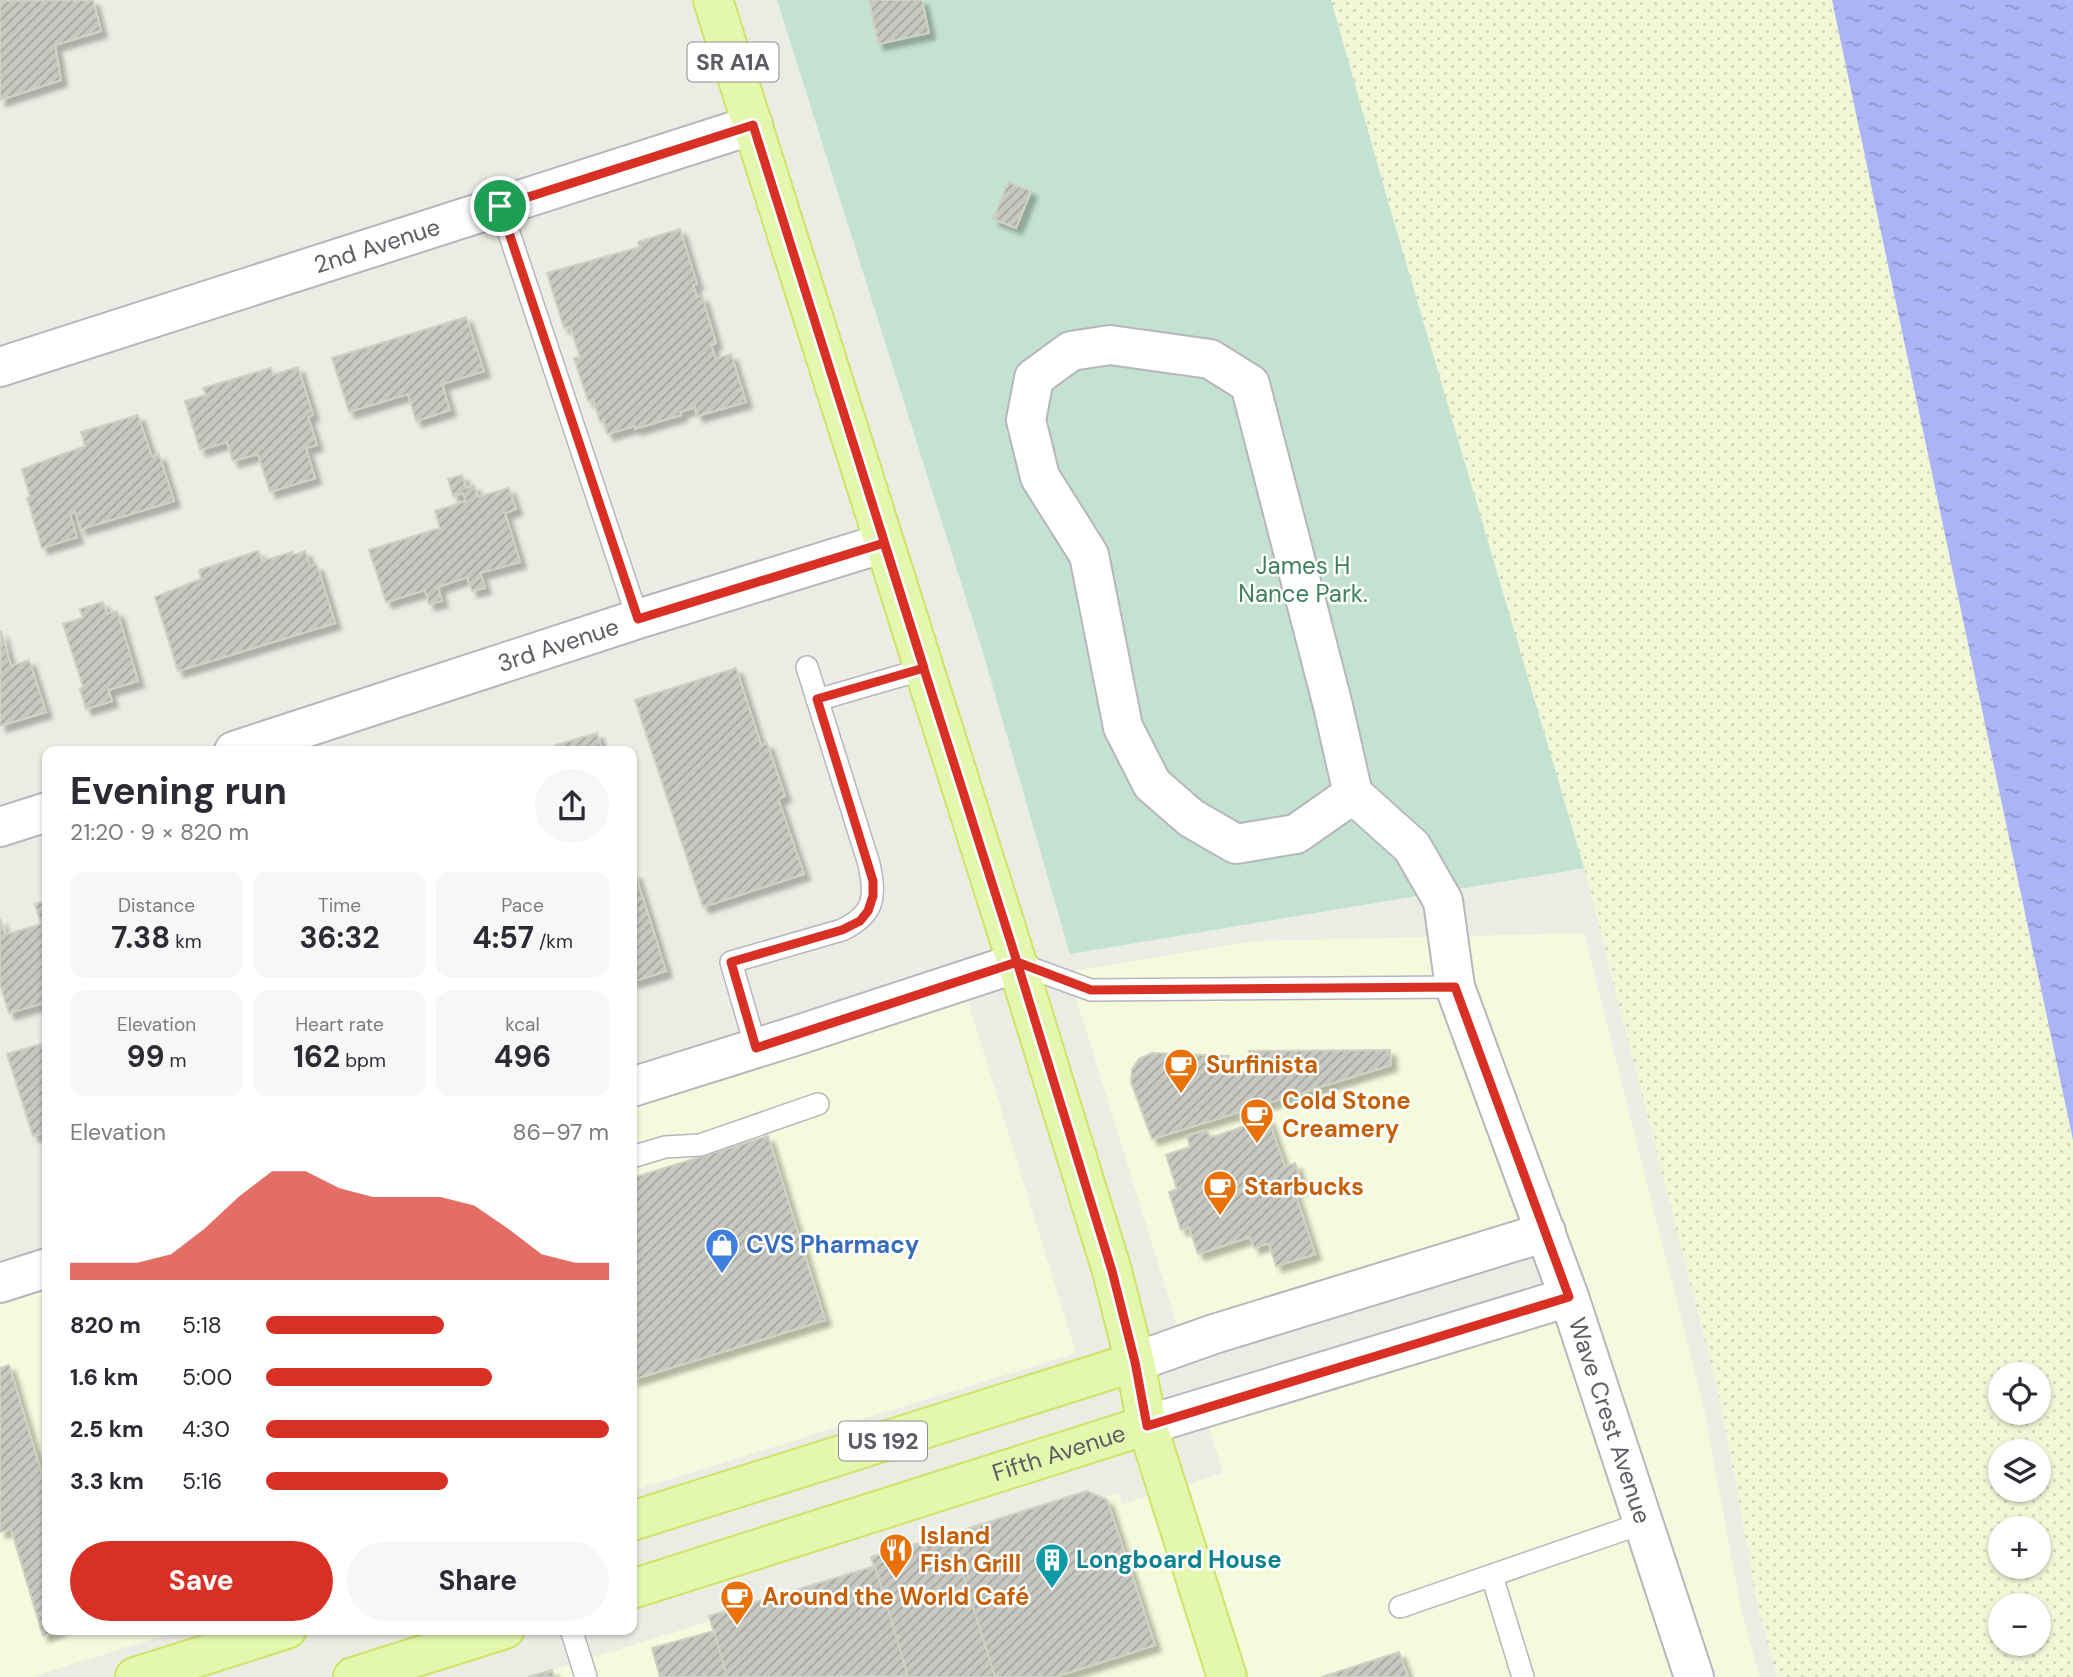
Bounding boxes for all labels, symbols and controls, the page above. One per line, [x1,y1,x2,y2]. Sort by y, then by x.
road number: SR A1A [688,43,778,82]
pin [470,176,530,236]
icon: arrive [481,187,519,225]
street label: 2nd Avenue [310,211,444,280]
park label: James H Nance Park. [1238,550,1368,609]
street label: 3rd Avenue [493,610,623,679]
text: Evening run [70,766,287,816]
button: share [535,769,609,843]
text: 21:20 · 9 × 820 m [70,817,249,847]
text: Distance [118,893,195,918]
text: Time [318,893,361,918]
text: Pace [501,893,544,918]
text: 7.38 [111,918,170,957]
text: 36:32 [299,918,380,957]
text: 4:57 [472,918,534,957]
text: km [170,929,202,954]
text: /km [534,929,573,954]
text: Elevation [117,1012,196,1037]
text: Heart rate [295,1012,384,1037]
text: kcal [505,1012,540,1037]
text: 99 [126,1037,165,1076]
text: 162 [293,1037,340,1076]
text: 496 [494,1037,551,1076]
cafe icon: Surfinista [1162,1046,1200,1095]
text: m [165,1048,187,1073]
text: bpm [340,1048,386,1073]
place label: Surfinista [1206,1049,1318,1080]
place label: Cold Stone Creamery [1282,1085,1411,1144]
cafe icon: Cold Stone Creamery [1238,1096,1276,1145]
text: Elevation [70,1117,166,1147]
text: 86–97 m [512,1117,609,1147]
cafe icon: Starbucks [1201,1168,1239,1217]
place label: Starbucks [1244,1171,1364,1202]
shop icon: CVS Pharmacy [703,1226,741,1275]
place label: CVS Pharmacy [746,1229,920,1260]
text: 820 m [70,1310,141,1340]
text: 5:18 [182,1310,222,1340]
street label: Wave Crest Avenue [1562,1313,1658,1527]
text: 1.6 km [70,1362,138,1392]
text: 5:00 [182,1362,232,1392]
map controls [1988,1362,2051,1656]
button: locate [1988,1362,2051,1425]
text: 2.5 km [70,1414,144,1444]
text: 4:30 [182,1414,230,1444]
street label: Fifth Avenue [988,1417,1129,1488]
road number: US 192 [839,1422,927,1460]
button: layers [1988,1439,2051,1502]
text: 3.3 km [70,1466,144,1496]
text: 5:16 [182,1466,222,1496]
button: + [1988,1516,2051,1579]
place label: Island Fish Grill [920,1520,1021,1579]
restaurant icon: Island Fish Grill [877,1531,915,1580]
button: Save [70,1541,333,1621]
button: Share [347,1541,609,1621]
building icon: Longboard House [1033,1541,1071,1590]
place label: Longboard House [1076,1544,1282,1575]
cafe icon: Around the World Café [718,1578,756,1627]
place label: Around the World Café [762,1581,1030,1612]
button: − [1988,1593,2051,1656]

